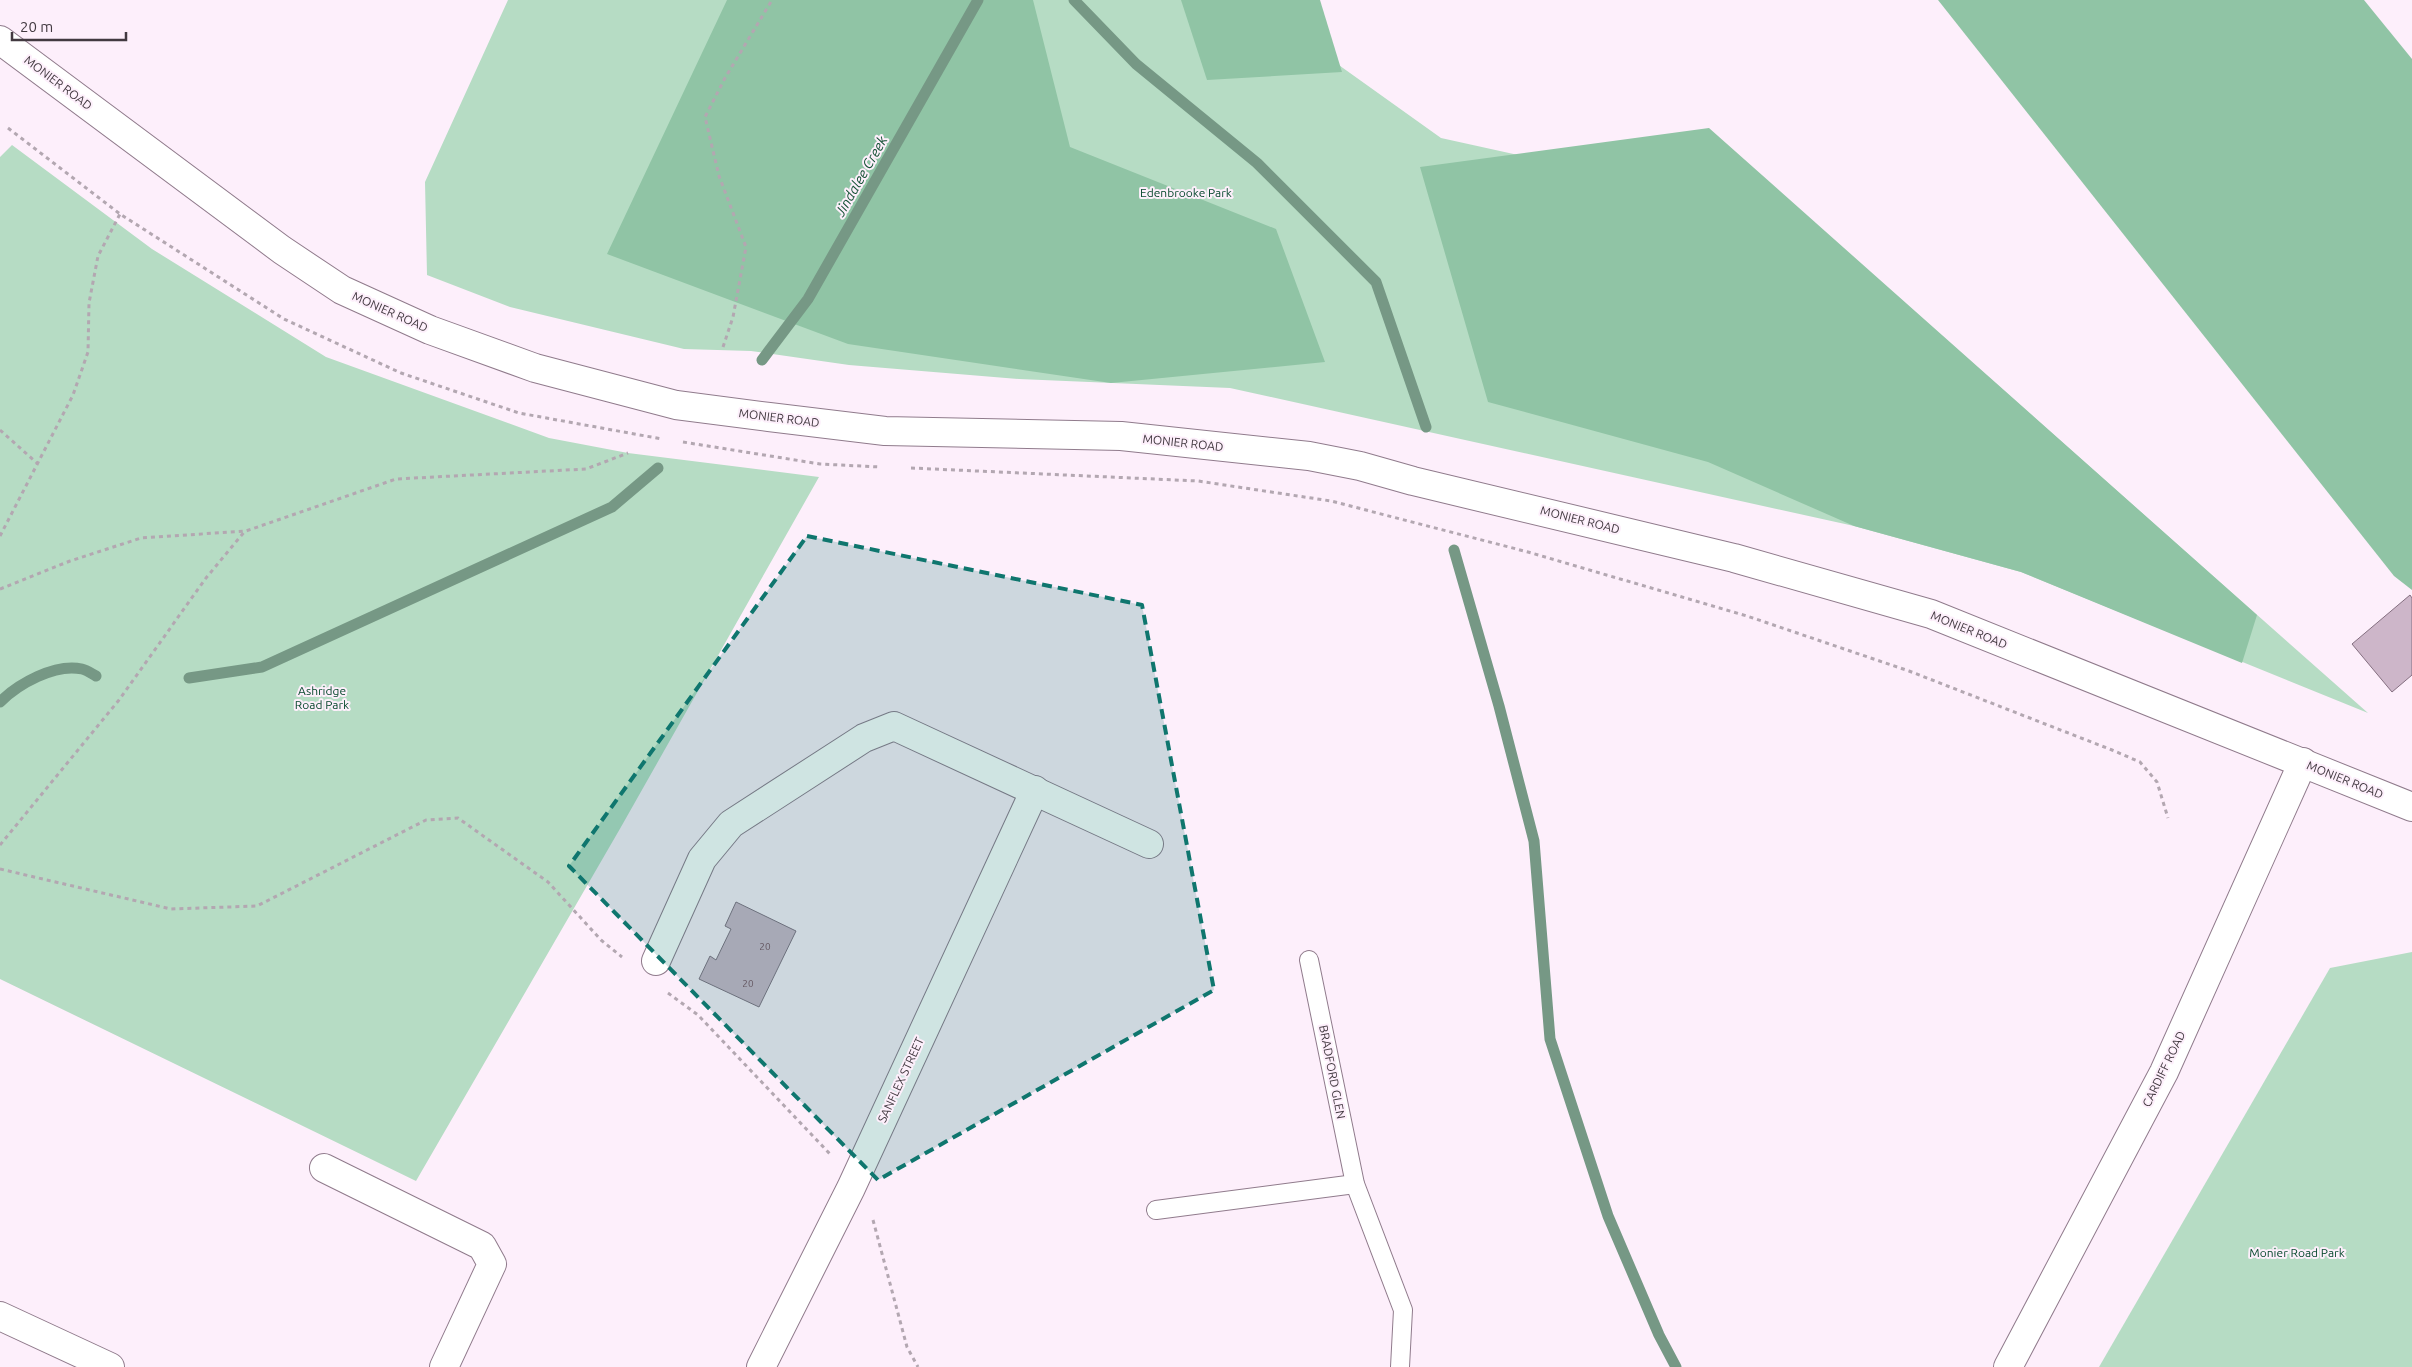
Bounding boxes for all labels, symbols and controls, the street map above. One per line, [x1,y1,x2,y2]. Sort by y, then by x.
scale bar [12,10,126,42]
text: 20 m [20,18,53,35]
street label: MONIER ROAD [22,53,95,112]
water label: Jindalee Creek [831,132,891,220]
park label: Edenbrooke Park [1140,186,1232,199]
street label: MONIER ROAD [350,289,430,334]
street label: MONIER ROAD [738,406,820,429]
street label: MONIER ROAD [1142,432,1224,453]
street label: MONIER ROAD [1539,503,1621,536]
street label: MONIER ROAD [1929,608,2009,651]
park label: Ashridge Road Park [295,684,349,711]
street label: MONIER ROAD [2305,758,2385,801]
house number: 20 [759,941,771,952]
house number: 20 [742,978,754,989]
street label: BRADFORD GLEN [1317,1024,1348,1120]
street label: CARDIFF ROAD [2140,1029,2188,1109]
street label: SANFLEX STREET [875,1035,926,1124]
park label: Monier Road Park [2249,1246,2345,1259]

